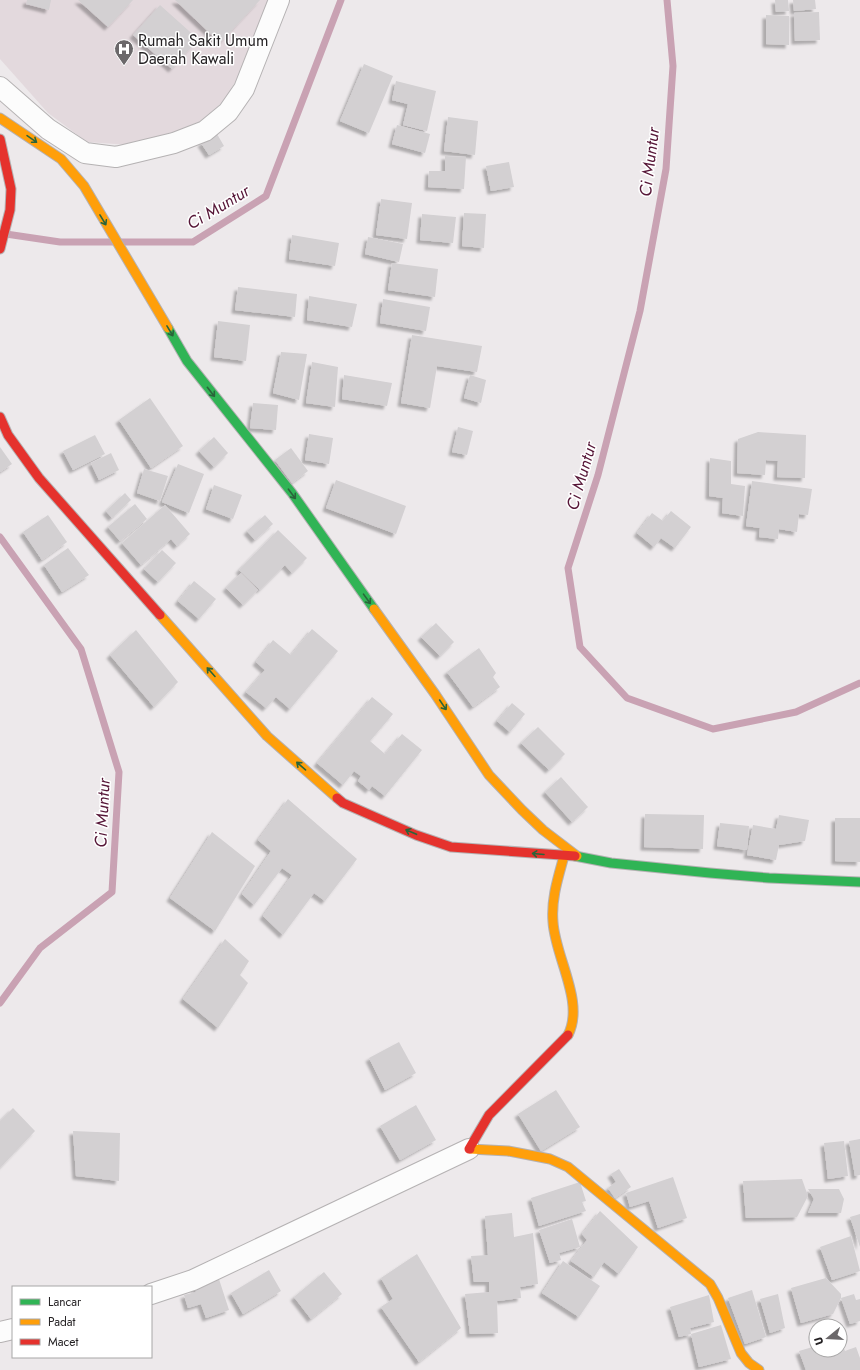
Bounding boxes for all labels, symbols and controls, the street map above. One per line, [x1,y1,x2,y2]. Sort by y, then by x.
place label: Rumah Sakit Umum Daerah Kawali [138,29,268,70]
hospital icon: Rumah Sakit Umum Daerah Kawali [113,38,135,66]
water label: Ci Muntur [633,125,665,198]
one-way arrow [27,135,38,143]
water label: Ci Muntur [182,178,255,235]
one-way arrow [100,214,108,226]
one-way arrow [166,325,174,337]
one-way arrow [207,386,215,397]
water label: Ci Muntur [560,438,603,513]
one-way arrow [287,488,296,499]
one-way arrow [363,594,371,605]
one-way arrow [206,667,215,678]
one-way arrow [438,700,447,711]
one-way arrow [295,761,306,770]
water label: Ci Muntur [88,776,116,848]
one-way arrow [405,828,417,835]
one-way arrow [532,850,545,857]
legend [12,1286,152,1358]
text: Lancar [48,1293,82,1311]
text: Padat [48,1313,76,1331]
north arrow [808,1318,848,1358]
text: Macet [48,1333,78,1351]
text: U [810,1335,827,1347]

